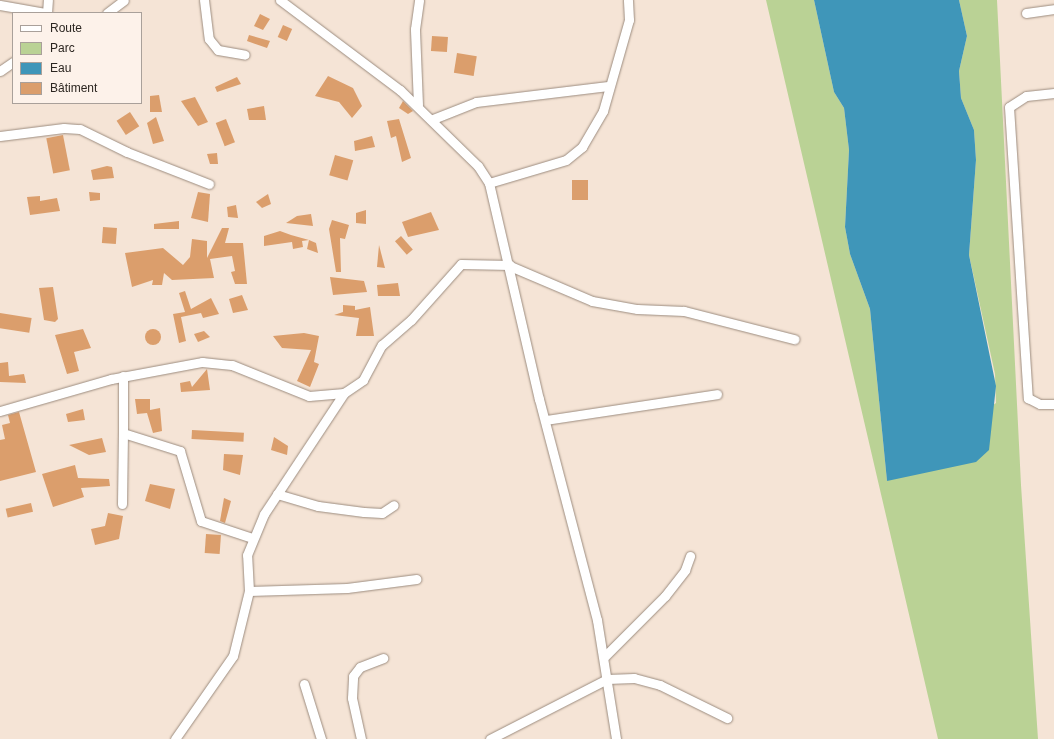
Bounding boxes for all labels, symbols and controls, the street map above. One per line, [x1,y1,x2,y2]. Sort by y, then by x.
legend [12,12,142,104]
text: Route [50,21,82,35]
text: Parc [50,41,75,55]
text: Eau [50,61,71,75]
text: Bâtiment [50,81,97,95]

